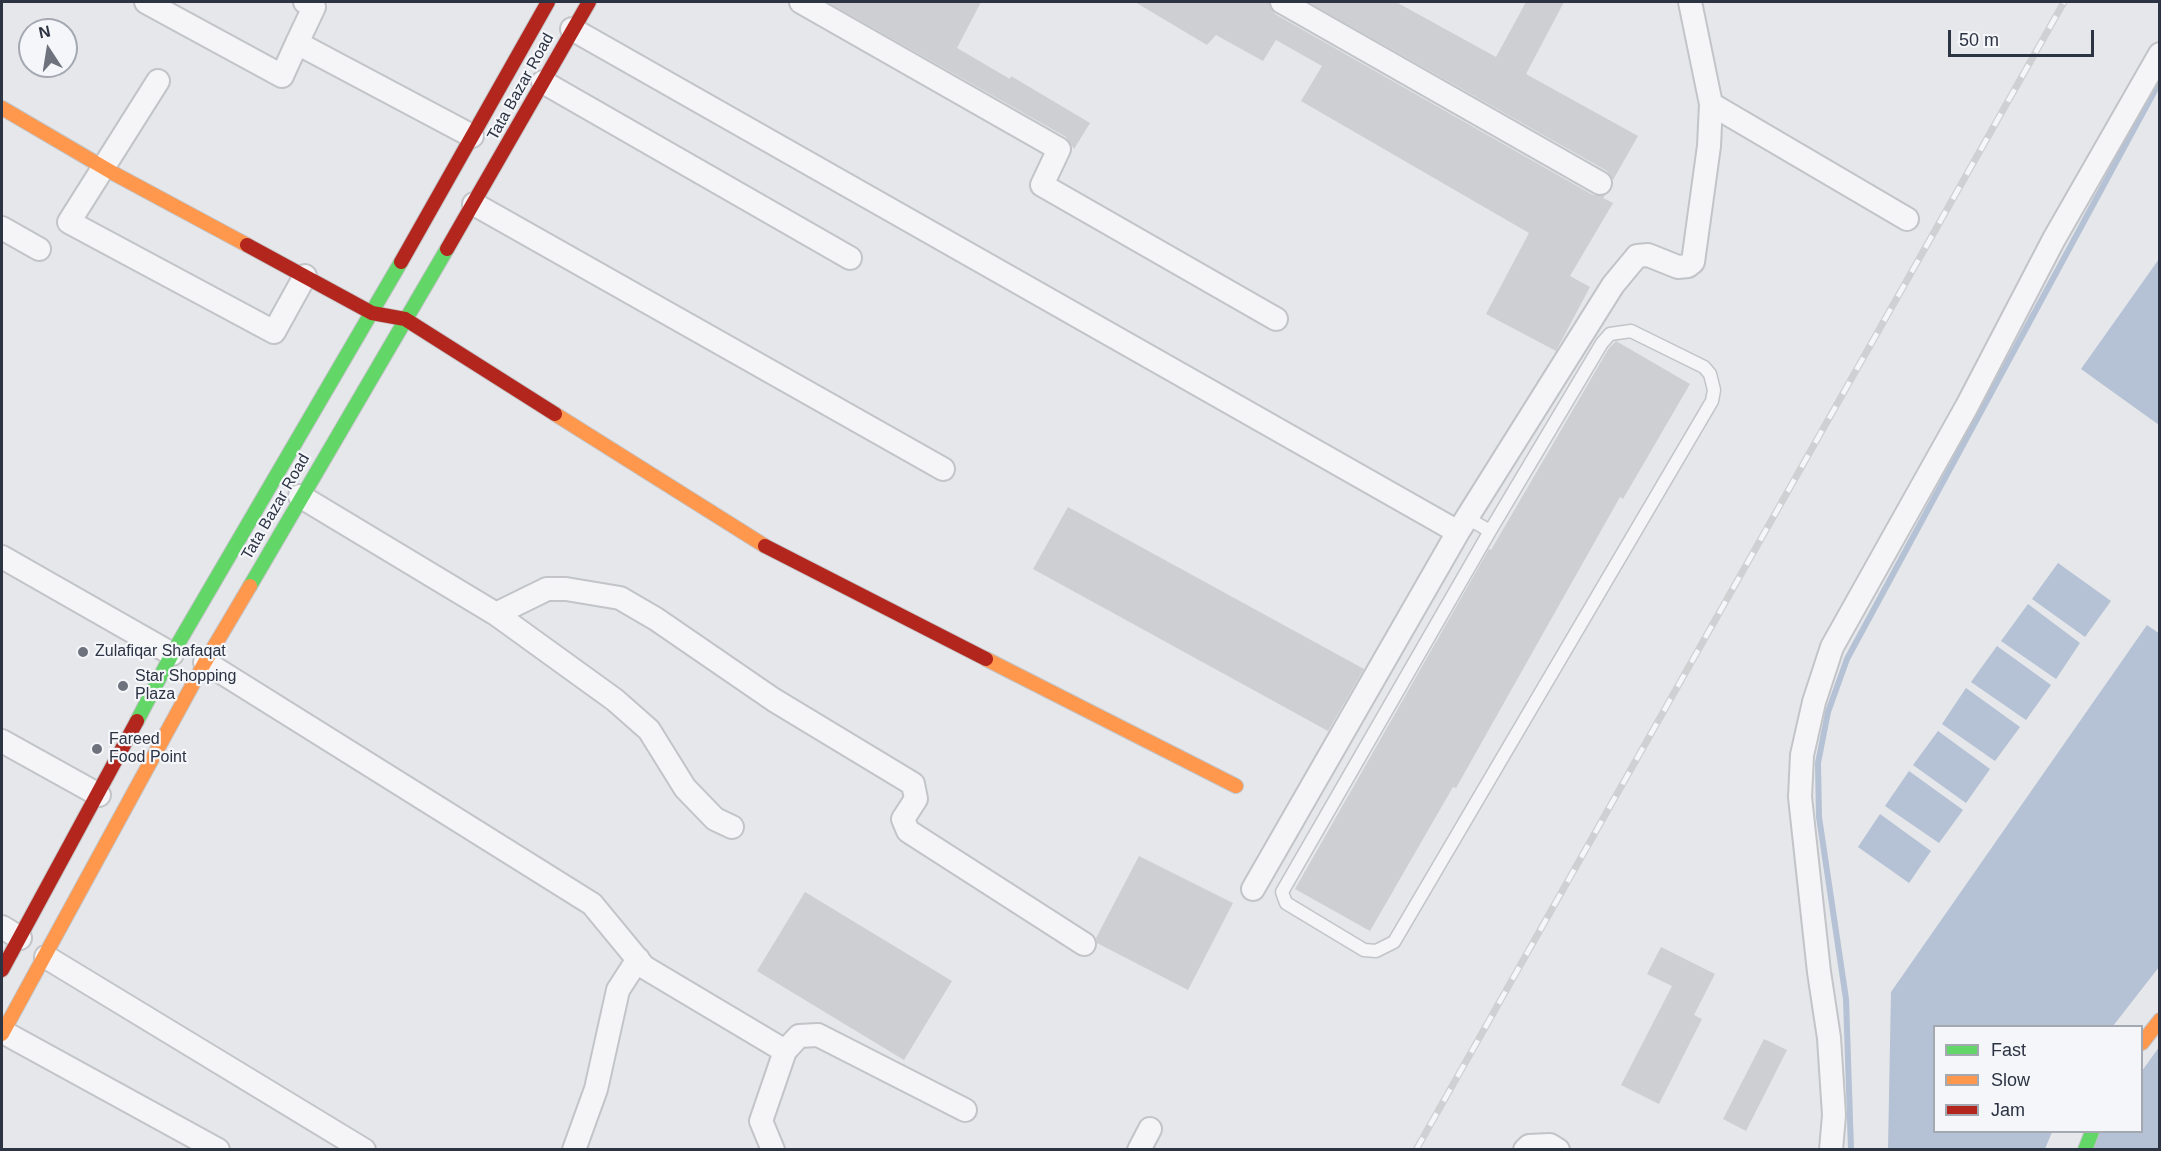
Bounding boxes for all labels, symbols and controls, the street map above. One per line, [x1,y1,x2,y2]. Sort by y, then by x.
north arrow [18,18,78,78]
scale bar [1951,18,2096,56]
text: N [37,22,52,41]
street label: Tata Bazar Road [484,30,558,144]
text: 50 m [1959,30,1999,50]
street label: Tata Bazar Road [238,451,314,563]
place label: Zulafiqar Shafaqat [95,642,226,662]
marker: Zulafiqar Shafaqat [76,645,90,659]
place label: Star Shopping Plaza [135,667,236,705]
marker: Star Shopping Plaza [116,679,130,693]
place label: Fareed Food Point [109,730,186,768]
marker: Fareed Food Point [90,742,104,756]
legend [1933,1025,2143,1133]
text: Fast [1991,1040,2026,1060]
text: Slow [1991,1070,2030,1090]
text: Jam [1991,1100,2025,1120]

